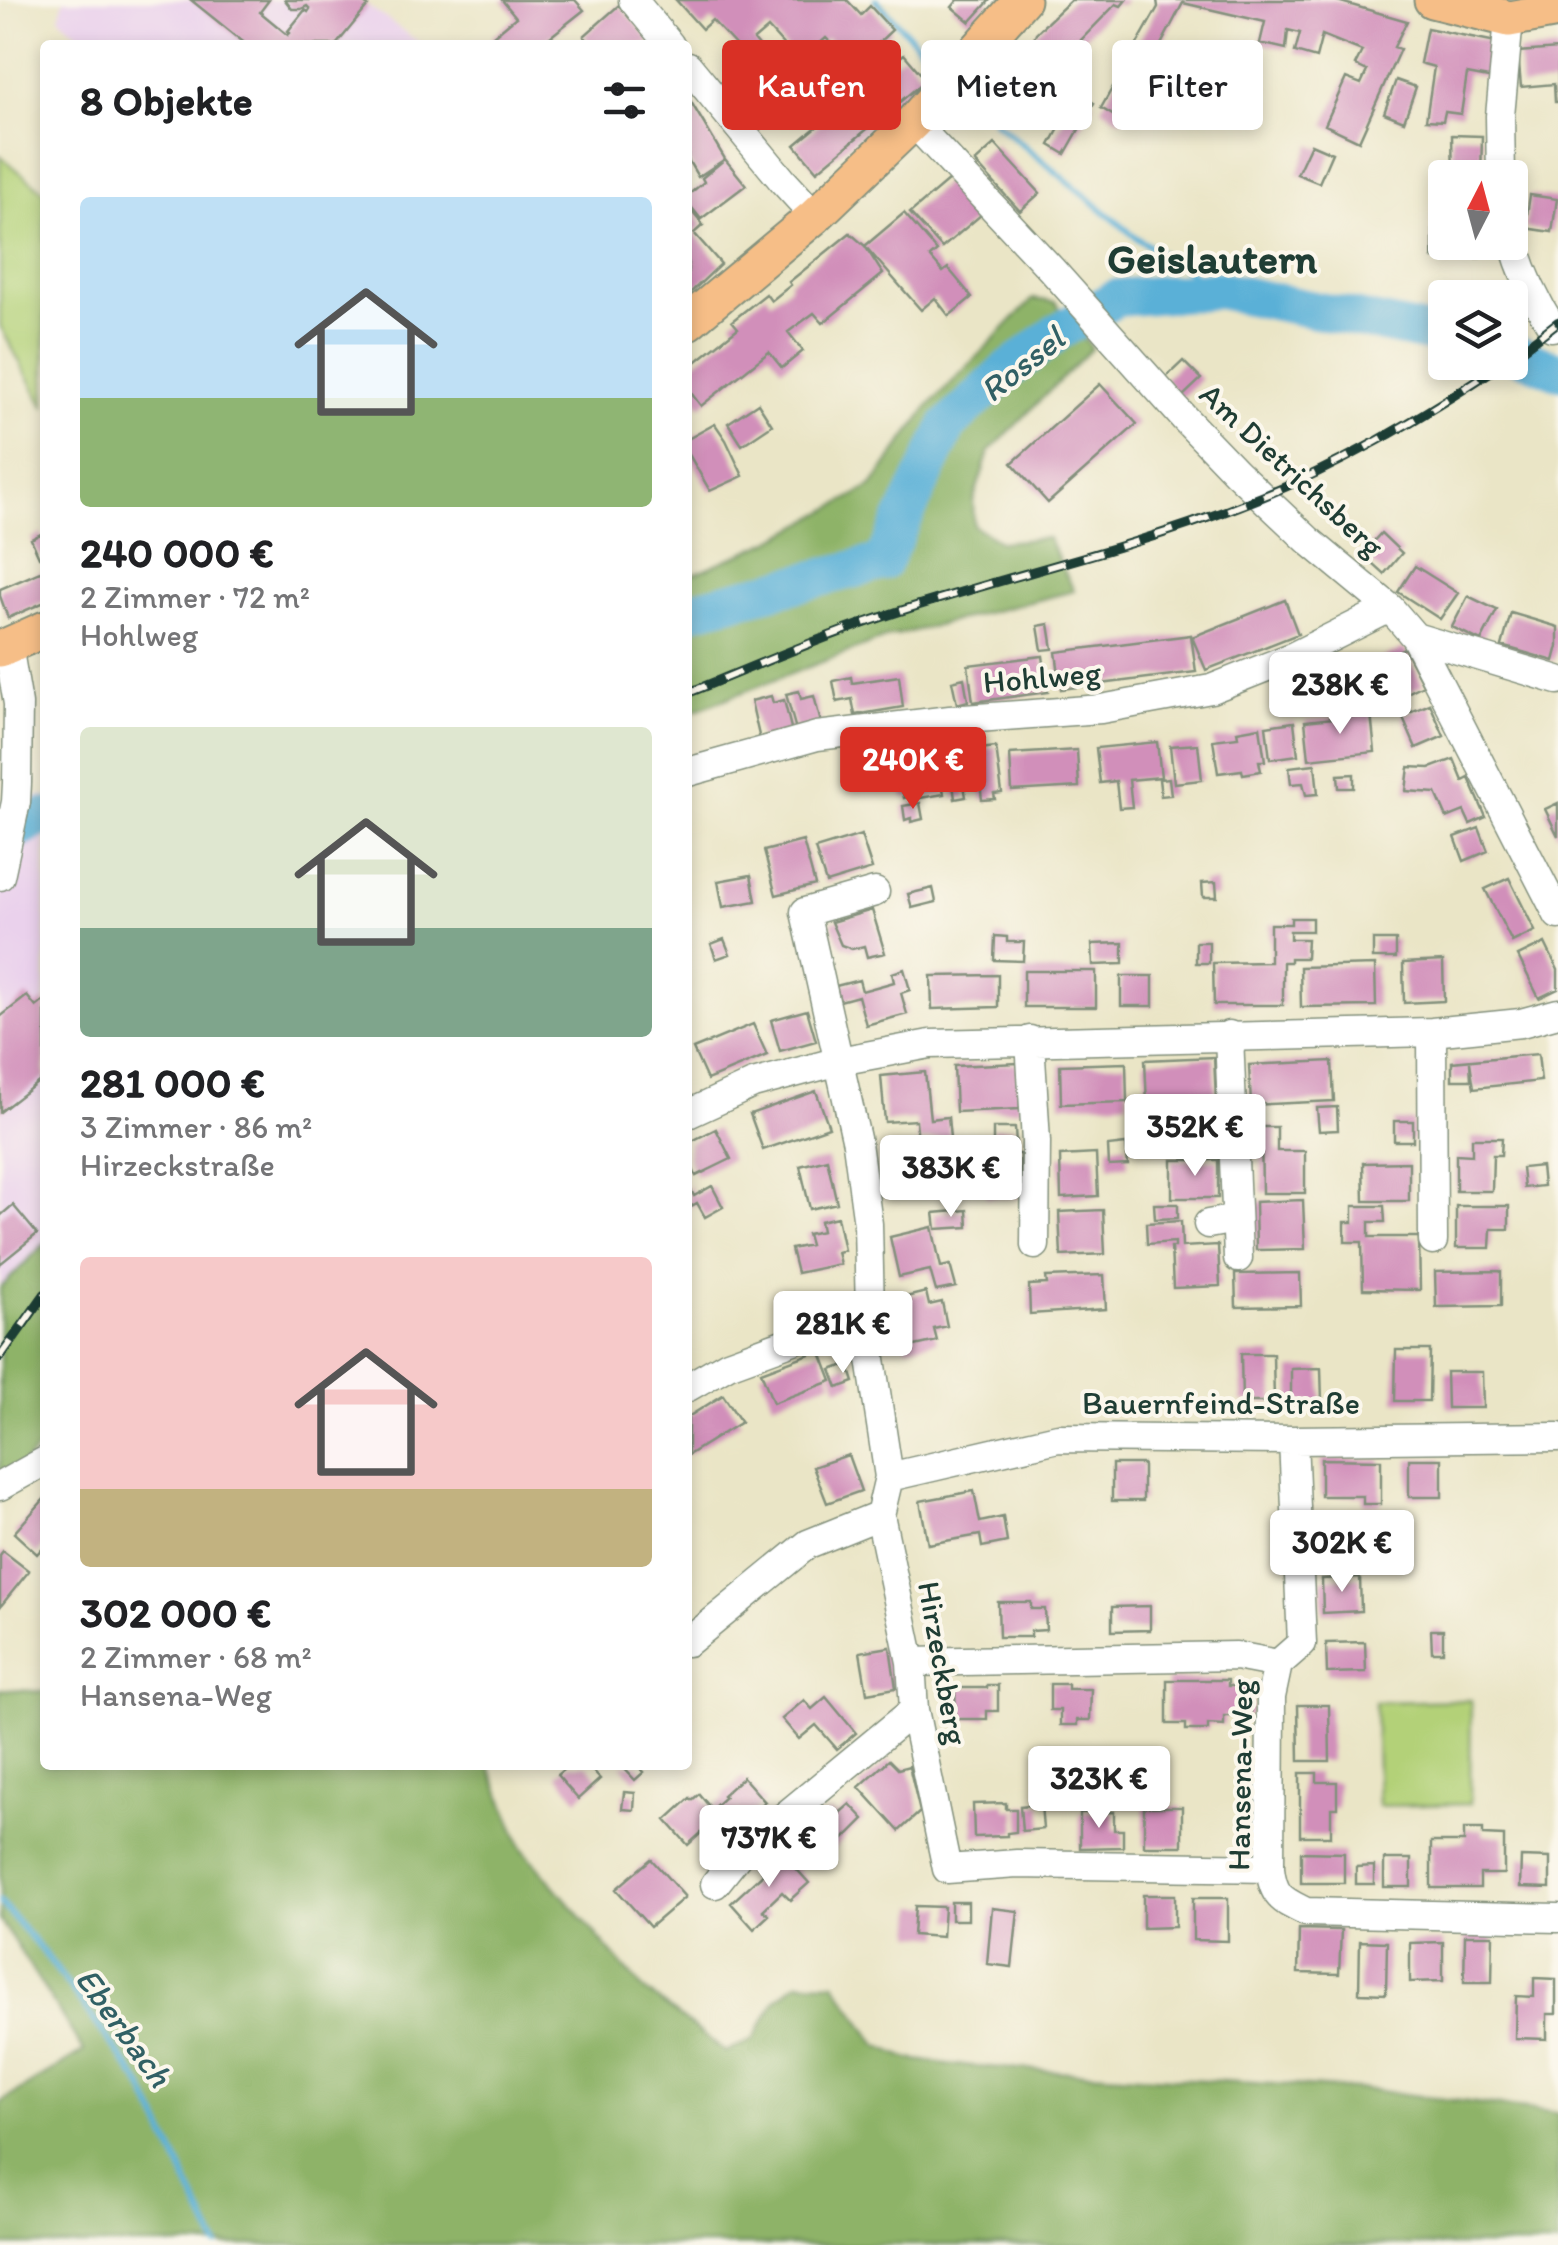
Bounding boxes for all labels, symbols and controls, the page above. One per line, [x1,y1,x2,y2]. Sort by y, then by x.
chip: Kaufen [722,40,901,130]
chip: Mieten [921,40,1092,130]
chip: Filter [1112,40,1263,130]
icon: filters [597,73,652,128]
text: 8 Objekte [80,75,253,126]
north arrow [1428,160,1528,260]
map controls [1428,160,1528,380]
district label: Geislautern [1107,233,1318,284]
icon: home [276,262,456,442]
button: layers [1428,280,1528,380]
water label: Rossel [971,316,1074,411]
street label: Am Dietrichsberg [1192,375,1392,565]
text: 240 000 € [80,527,274,578]
text: 2 Zimmer · 72 m² [80,578,310,616]
text: Hohlweg [80,616,198,654]
pin: 238K € [1259,652,1421,737]
street label: Hohlweg [981,653,1103,701]
text: 238K € [1291,665,1389,703]
pin: 240K € [832,727,994,812]
text: 240K € [862,740,964,778]
icon: home [276,792,456,972]
text: 281 000 € [80,1057,265,1108]
pin: 352K € [1114,1094,1276,1179]
text: 352K € [1147,1107,1244,1145]
text: 3 Zimmer · 86 m² [80,1108,312,1146]
pin: 383K € [870,1135,1032,1220]
text: Hirzeckstraße [80,1146,275,1184]
text: 383K € [902,1148,1000,1186]
pin: 281K € [762,1291,924,1376]
text: 281K € [795,1304,891,1342]
icon: home [276,1322,456,1502]
street label: Bauernfeind-Straße [1082,1384,1360,1422]
pin: 302K € [1261,1510,1423,1595]
text: 302K € [1292,1523,1392,1561]
street label: Hirzeckberg [910,1578,976,1748]
text: 302 000 € [80,1587,271,1638]
text: 2 Zimmer · 68 m² [80,1638,312,1676]
text: Hansena-Weg [80,1676,272,1714]
street label: Hansena-Weg [1219,1678,1261,1871]
pin: 323K € [1018,1746,1180,1831]
text: 323K € [1050,1759,1148,1797]
pin: 737K € [688,1805,850,1890]
text: 737K € [721,1818,817,1856]
water label: Eberbach [67,1959,182,2096]

